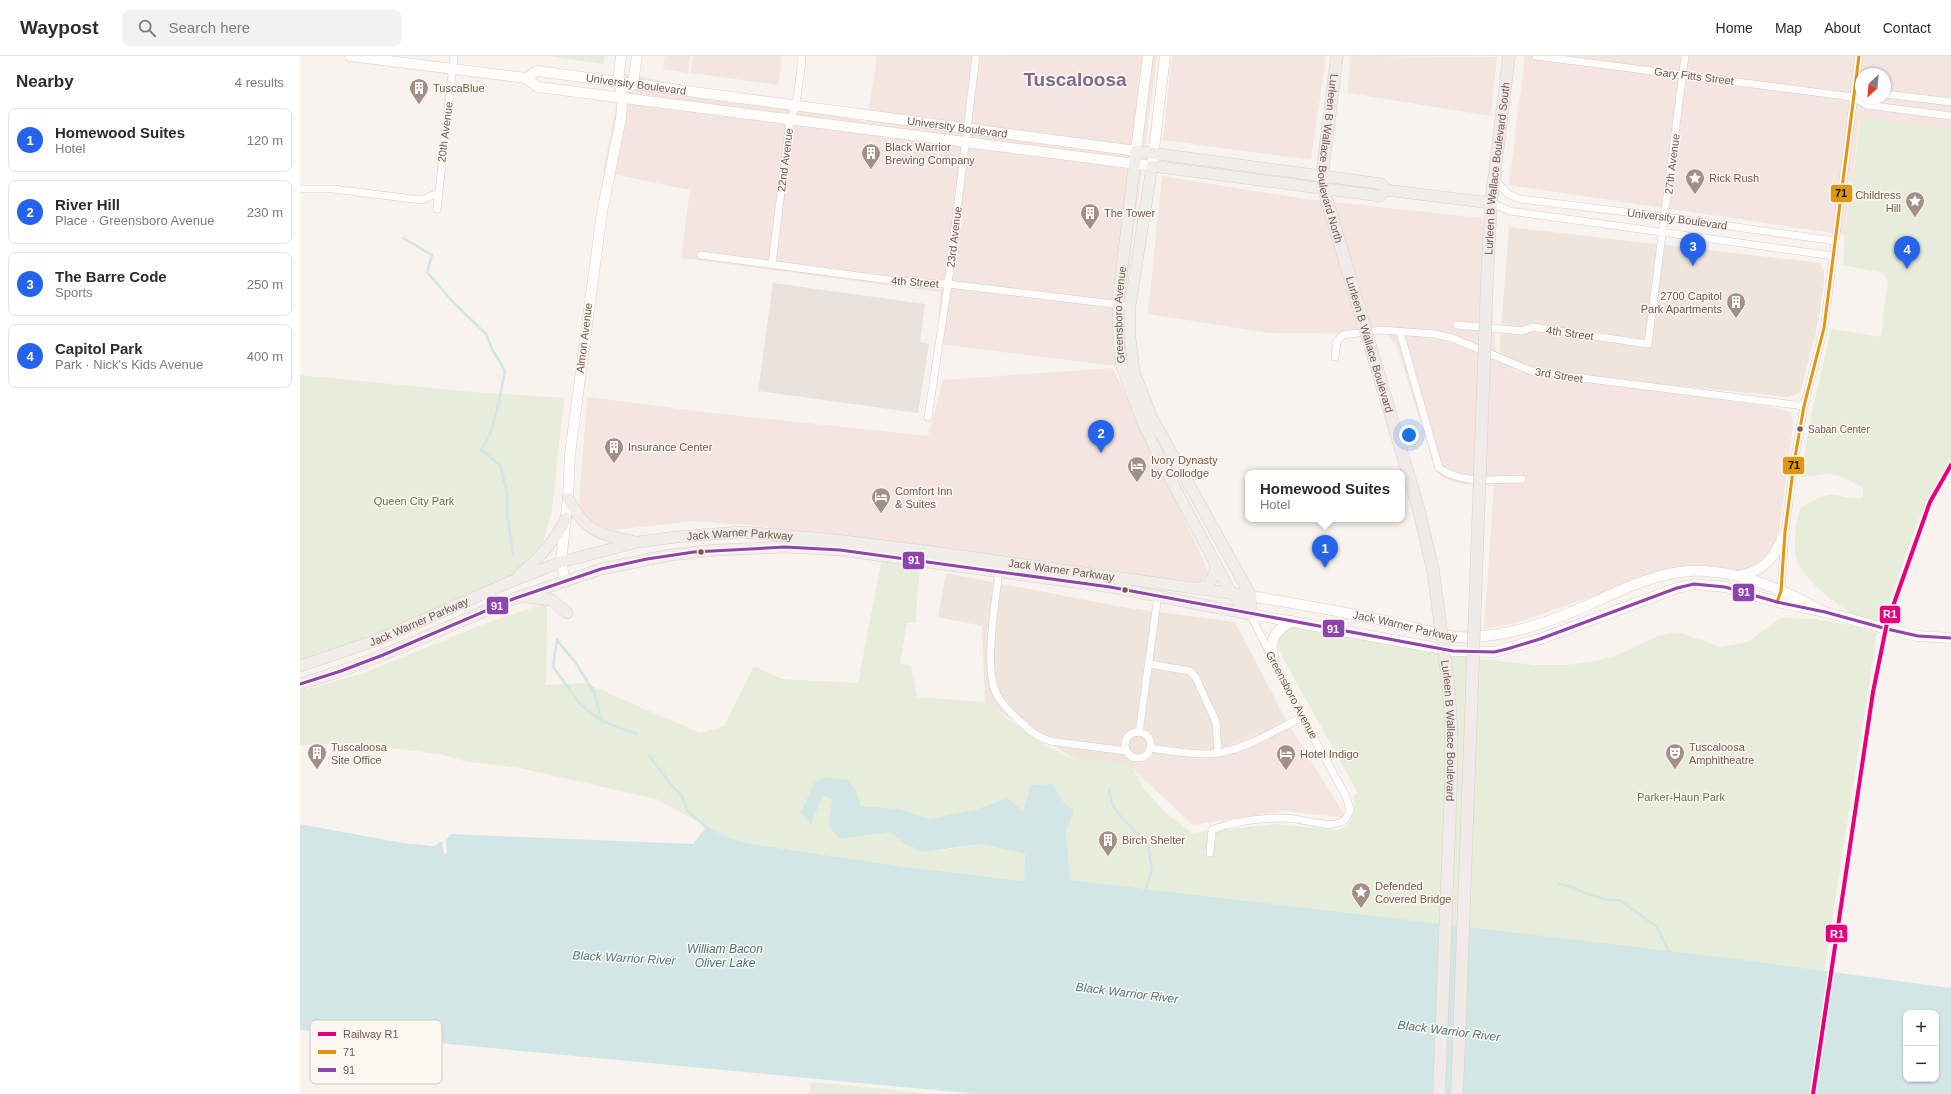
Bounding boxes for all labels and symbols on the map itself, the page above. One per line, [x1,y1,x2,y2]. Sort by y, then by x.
street label: Gary Fitts Street [1654,65,1734,87]
north arrow [1855,68,1891,104]
district label: Tuscaloosa [1023,69,1127,90]
street label: University Boulevard [585,72,687,97]
street label: Lurleen B Wallace Boulevard North [1316,73,1345,244]
building icon: TuscaBlue [408,77,430,105]
place label: TuscaBlue [433,82,485,94]
street label: Lurleen B Wallace Boulevard South [1482,82,1512,255]
street label: 20th Avenue [435,101,455,163]
street label: University Boulevard [906,114,1008,140]
street label: 22nd Avenue [775,127,795,193]
street label: 27th Avenue [1662,133,1682,195]
place label: Black Warrior Brewing Company [885,141,975,166]
building icon: Black Warrior Brewing Company [860,142,882,170]
place icon: Rick Rush [1684,167,1706,195]
place label: Rick Rush [1709,172,1759,184]
line badge: 71 [1830,184,1853,203]
text: 71 [1835,187,1847,199]
place label: Childress Hill [1855,189,1901,214]
place icon: Childress Hill [1904,190,1926,218]
building icon: The Tower [1079,202,1101,230]
street label: 23rd Avenue [944,206,964,268]
street label: University Boulevard [1626,206,1728,232]
place label: The Tower [1104,207,1155,219]
pin: 3 [1680,233,1706,266]
pin: 4 [1894,236,1920,269]
street label: Greensboro Avenue [1112,266,1128,364]
street label: 4th Street [891,274,939,290]
street label: Lurleen B Wallace Boulevard [1344,275,1396,414]
place label: 2700 Capitol Park Apartments [1641,290,1722,315]
building icon: 2700 Capitol Park Apartments [1725,291,1747,319]
street label: Almon Avenue [574,302,594,374]
street label: 4th Street [1546,324,1594,342]
street label: 3rd Street [1534,365,1584,385]
pin: 2 [1088,420,1114,453]
marker: Saban Center [1795,424,1805,434]
place label: Saban Center [1808,424,1870,435]
your location [1399,425,1419,445]
building icon: Insurance Center [603,436,625,464]
place label: Insurance Center [628,441,713,453]
place label: Ivory Dynasty by Collodge [1151,454,1218,479]
hotel icon: Ivory Dynasty by Collodge [1126,455,1148,483]
line badge: 71 [1782,456,1805,475]
text: 71 [1788,459,1800,471]
place label: Comfort Inn & Suites [895,485,952,510]
hotel icon: Comfort Inn & Suites [870,486,892,514]
park label: Queen City Park [374,495,455,507]
street label: Jack Warner Parkway [686,526,794,542]
pin: 1 [1312,535,1338,568]
unlabelled marker [696,547,706,557]
line badge: 91 [902,551,925,570]
text: 91 [908,554,920,566]
street label: Jack Warner Parkway [1008,557,1116,583]
line badge: 91 [1732,583,1755,602]
unlabelled marker [1120,585,1130,595]
text: 91 [1738,586,1750,598]
street label: Jack Warner Parkway [368,595,471,648]
line badge: 91 [486,596,509,615]
text: 91 [491,600,503,612]
line badge: R1 [1879,605,1901,624]
street label: Jack Warner Parkway [1352,608,1459,643]
text: R1 [1883,608,1897,620]
line badge: 91 [1322,619,1345,638]
text: 91 [1327,623,1339,635]
street label: Greensboro Avenue [1264,649,1320,741]
street label: Lurleen B Wallace Boulevard [1439,659,1457,802]
place label: Tuscaloosa Site Office [331,741,388,766]
place label: Tuscaloosa Amphitheatre [1689,741,1754,766]
building icon: Tuscaloosa Site Office [306,742,328,770]
theatre icon: Tuscaloosa Amphitheatre [1664,742,1686,770]
hotel icon: Hotel Indigo [1275,743,1297,771]
place label: Hotel Indigo [1300,748,1359,760]
park label: Parker-Haun Park [1637,791,1726,803]
building icon: Birch Shelter [1097,829,1119,857]
place label: Birch Shelter [1122,834,1185,846]
place label: Defended Covered Bridge [1375,880,1451,905]
place icon: Defended Covered Bridge [1350,881,1372,909]
line badge: R1 [1825,924,1848,943]
text: R1 [1830,928,1844,940]
water label: William Bacon Oliver Lake [687,942,763,970]
water label: Black Warrior River [572,948,677,968]
water label: Black Warrior River [1075,980,1180,1006]
water label: Black Warrior River [1397,1018,1502,1044]
legend [310,1020,442,1084]
text: Railway R1 [343,1028,399,1040]
text: 71 [343,1046,355,1058]
text: 91 [343,1064,355,1076]

